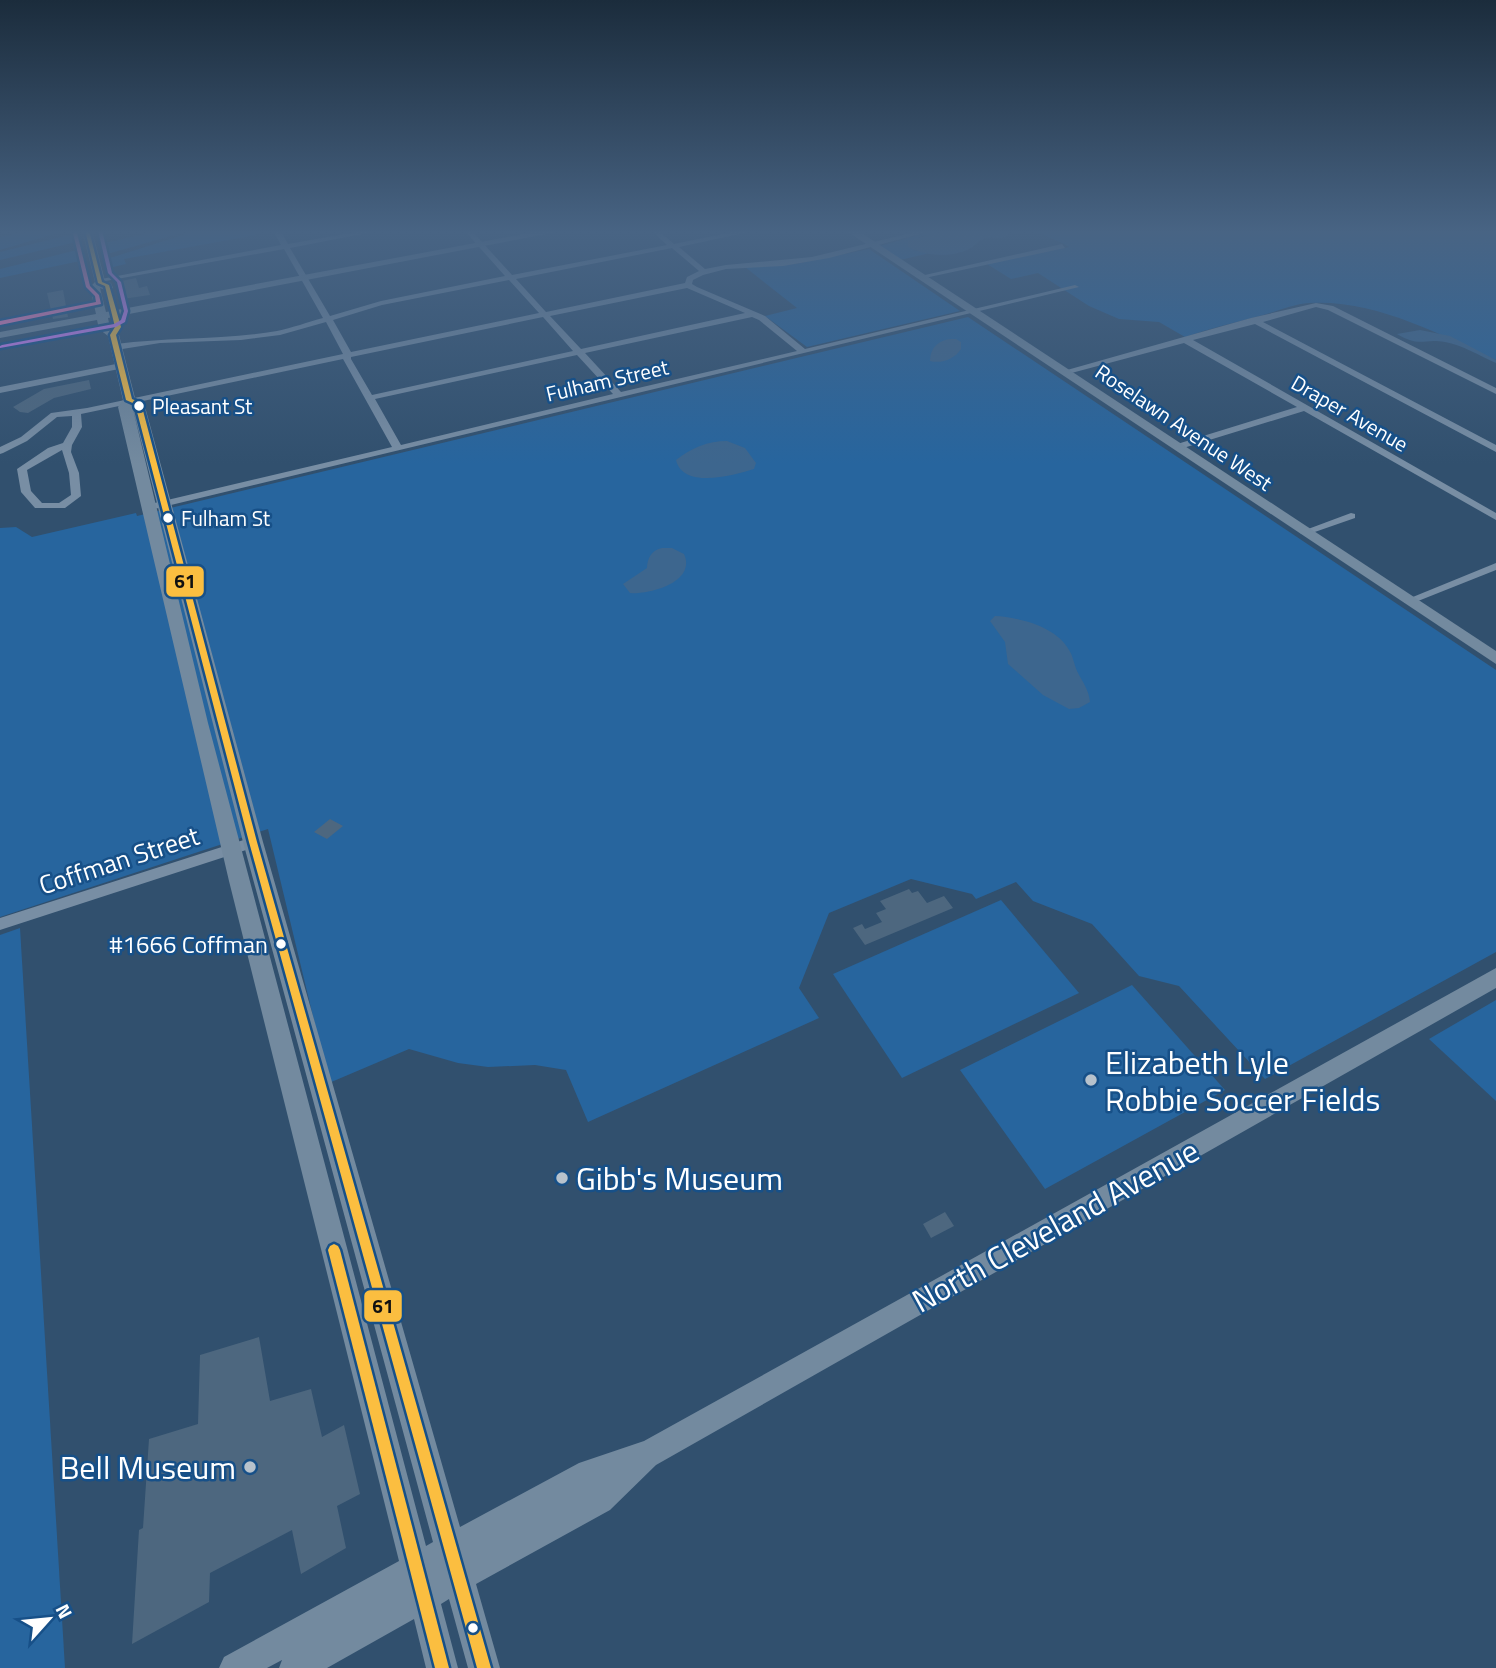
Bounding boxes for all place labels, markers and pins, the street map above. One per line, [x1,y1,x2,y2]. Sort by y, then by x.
place label: Pleasant St [152,390,253,422]
marker: Pleasant St [132,399,146,413]
place label: Fulham St [181,502,271,534]
marker: Fulham St [161,511,175,525]
place label: #1666 Coffman [109,926,268,962]
marker: #1666 Coffman [274,937,288,951]
place label: Elizabeth Lyle Robbie Soccer Fields [1105,1038,1380,1123]
marker: Elizabeth Lyle Robbie Soccer Fields [1083,1072,1099,1088]
place label: Gibb's Museum [576,1154,783,1202]
marker: Gibb's Museum [554,1170,570,1186]
place label: Bell Museum [60,1443,236,1491]
marker: Bell Museum [242,1459,258,1475]
unlabelled marker [466,1621,480,1635]

